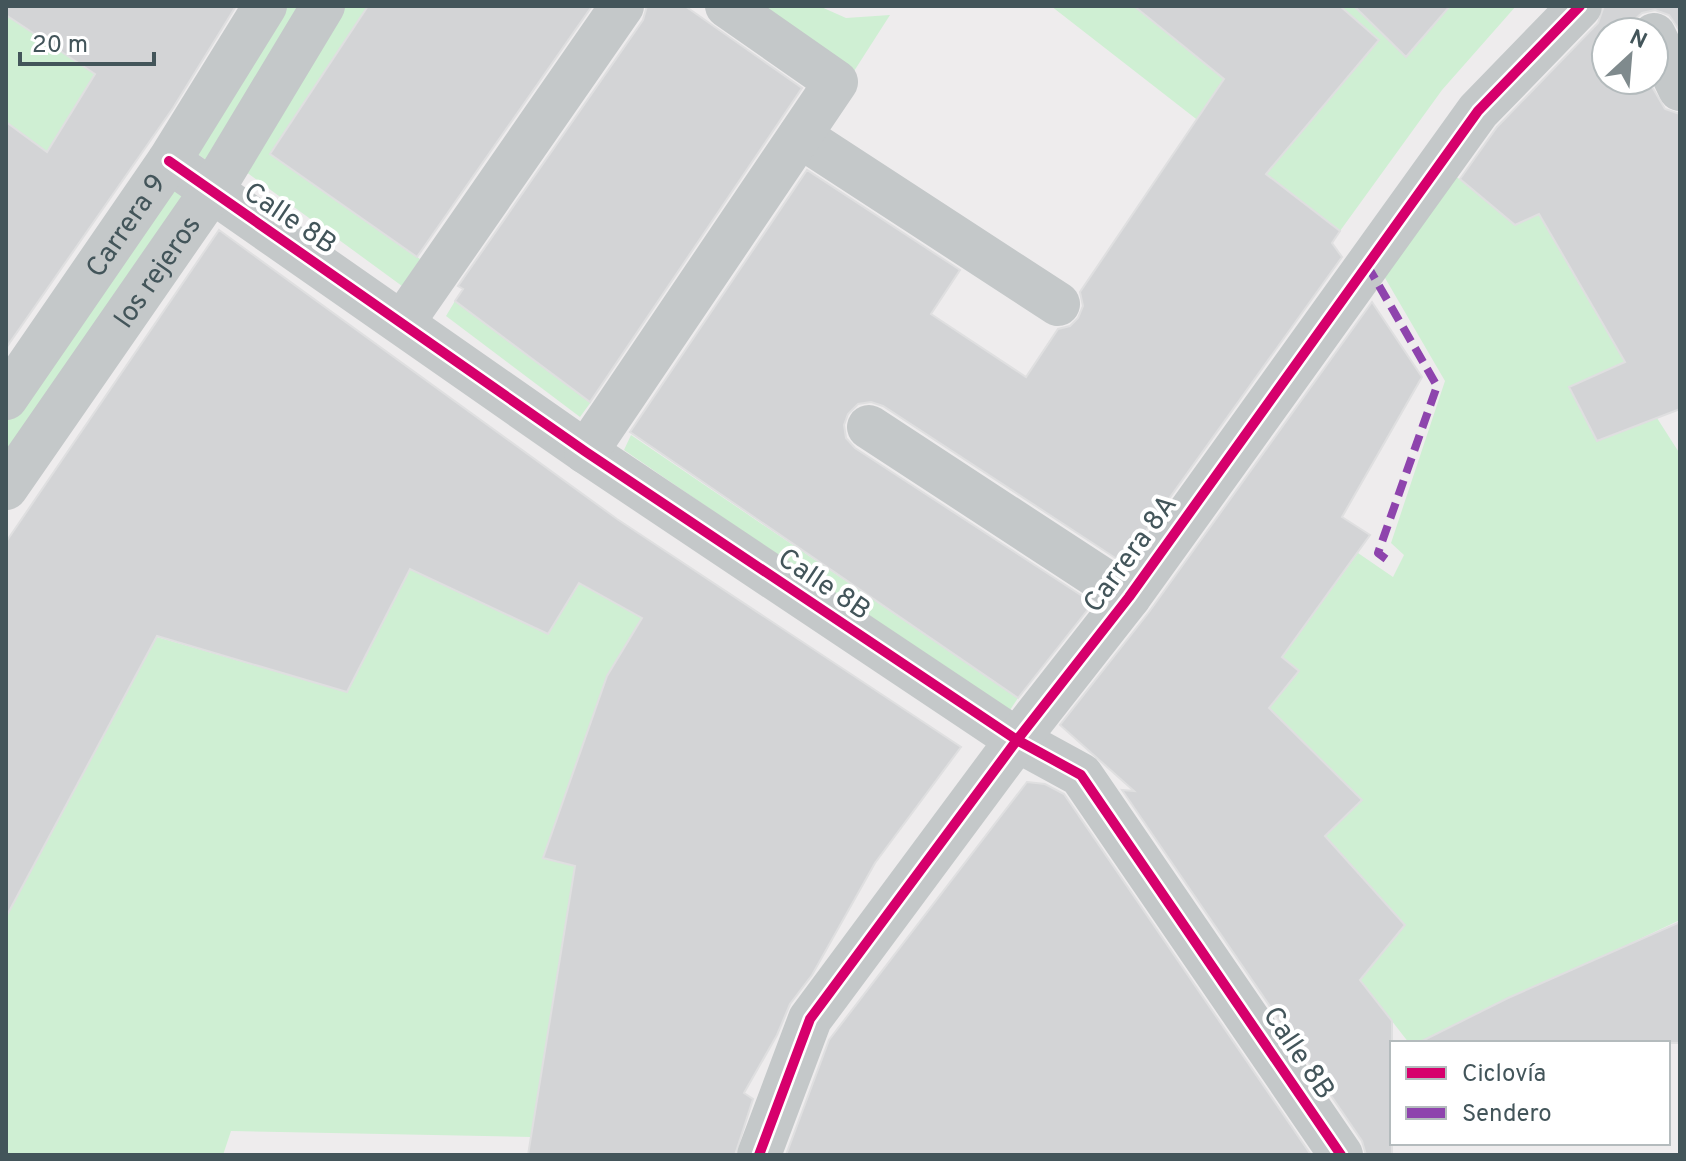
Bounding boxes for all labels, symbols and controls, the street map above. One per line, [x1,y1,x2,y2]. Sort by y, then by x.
scale bar [20,16,154,66]
north arrow [1590,16,1670,96]
text: N [1625,25,1651,56]
text: 20 m [32,31,88,61]
street label: Carrera 9 [79,168,176,285]
street label: Calle 8B [236,175,343,264]
street label: los rejeros [107,209,210,336]
street label: Carrera 8A [1077,489,1186,621]
street label: Calle 8B [770,541,877,630]
street label: Calle 8B [1253,1000,1342,1107]
legend [1390,1041,1670,1145]
text: Ciclovía [1462,1060,1546,1090]
text: Sendero [1462,1100,1552,1130]

